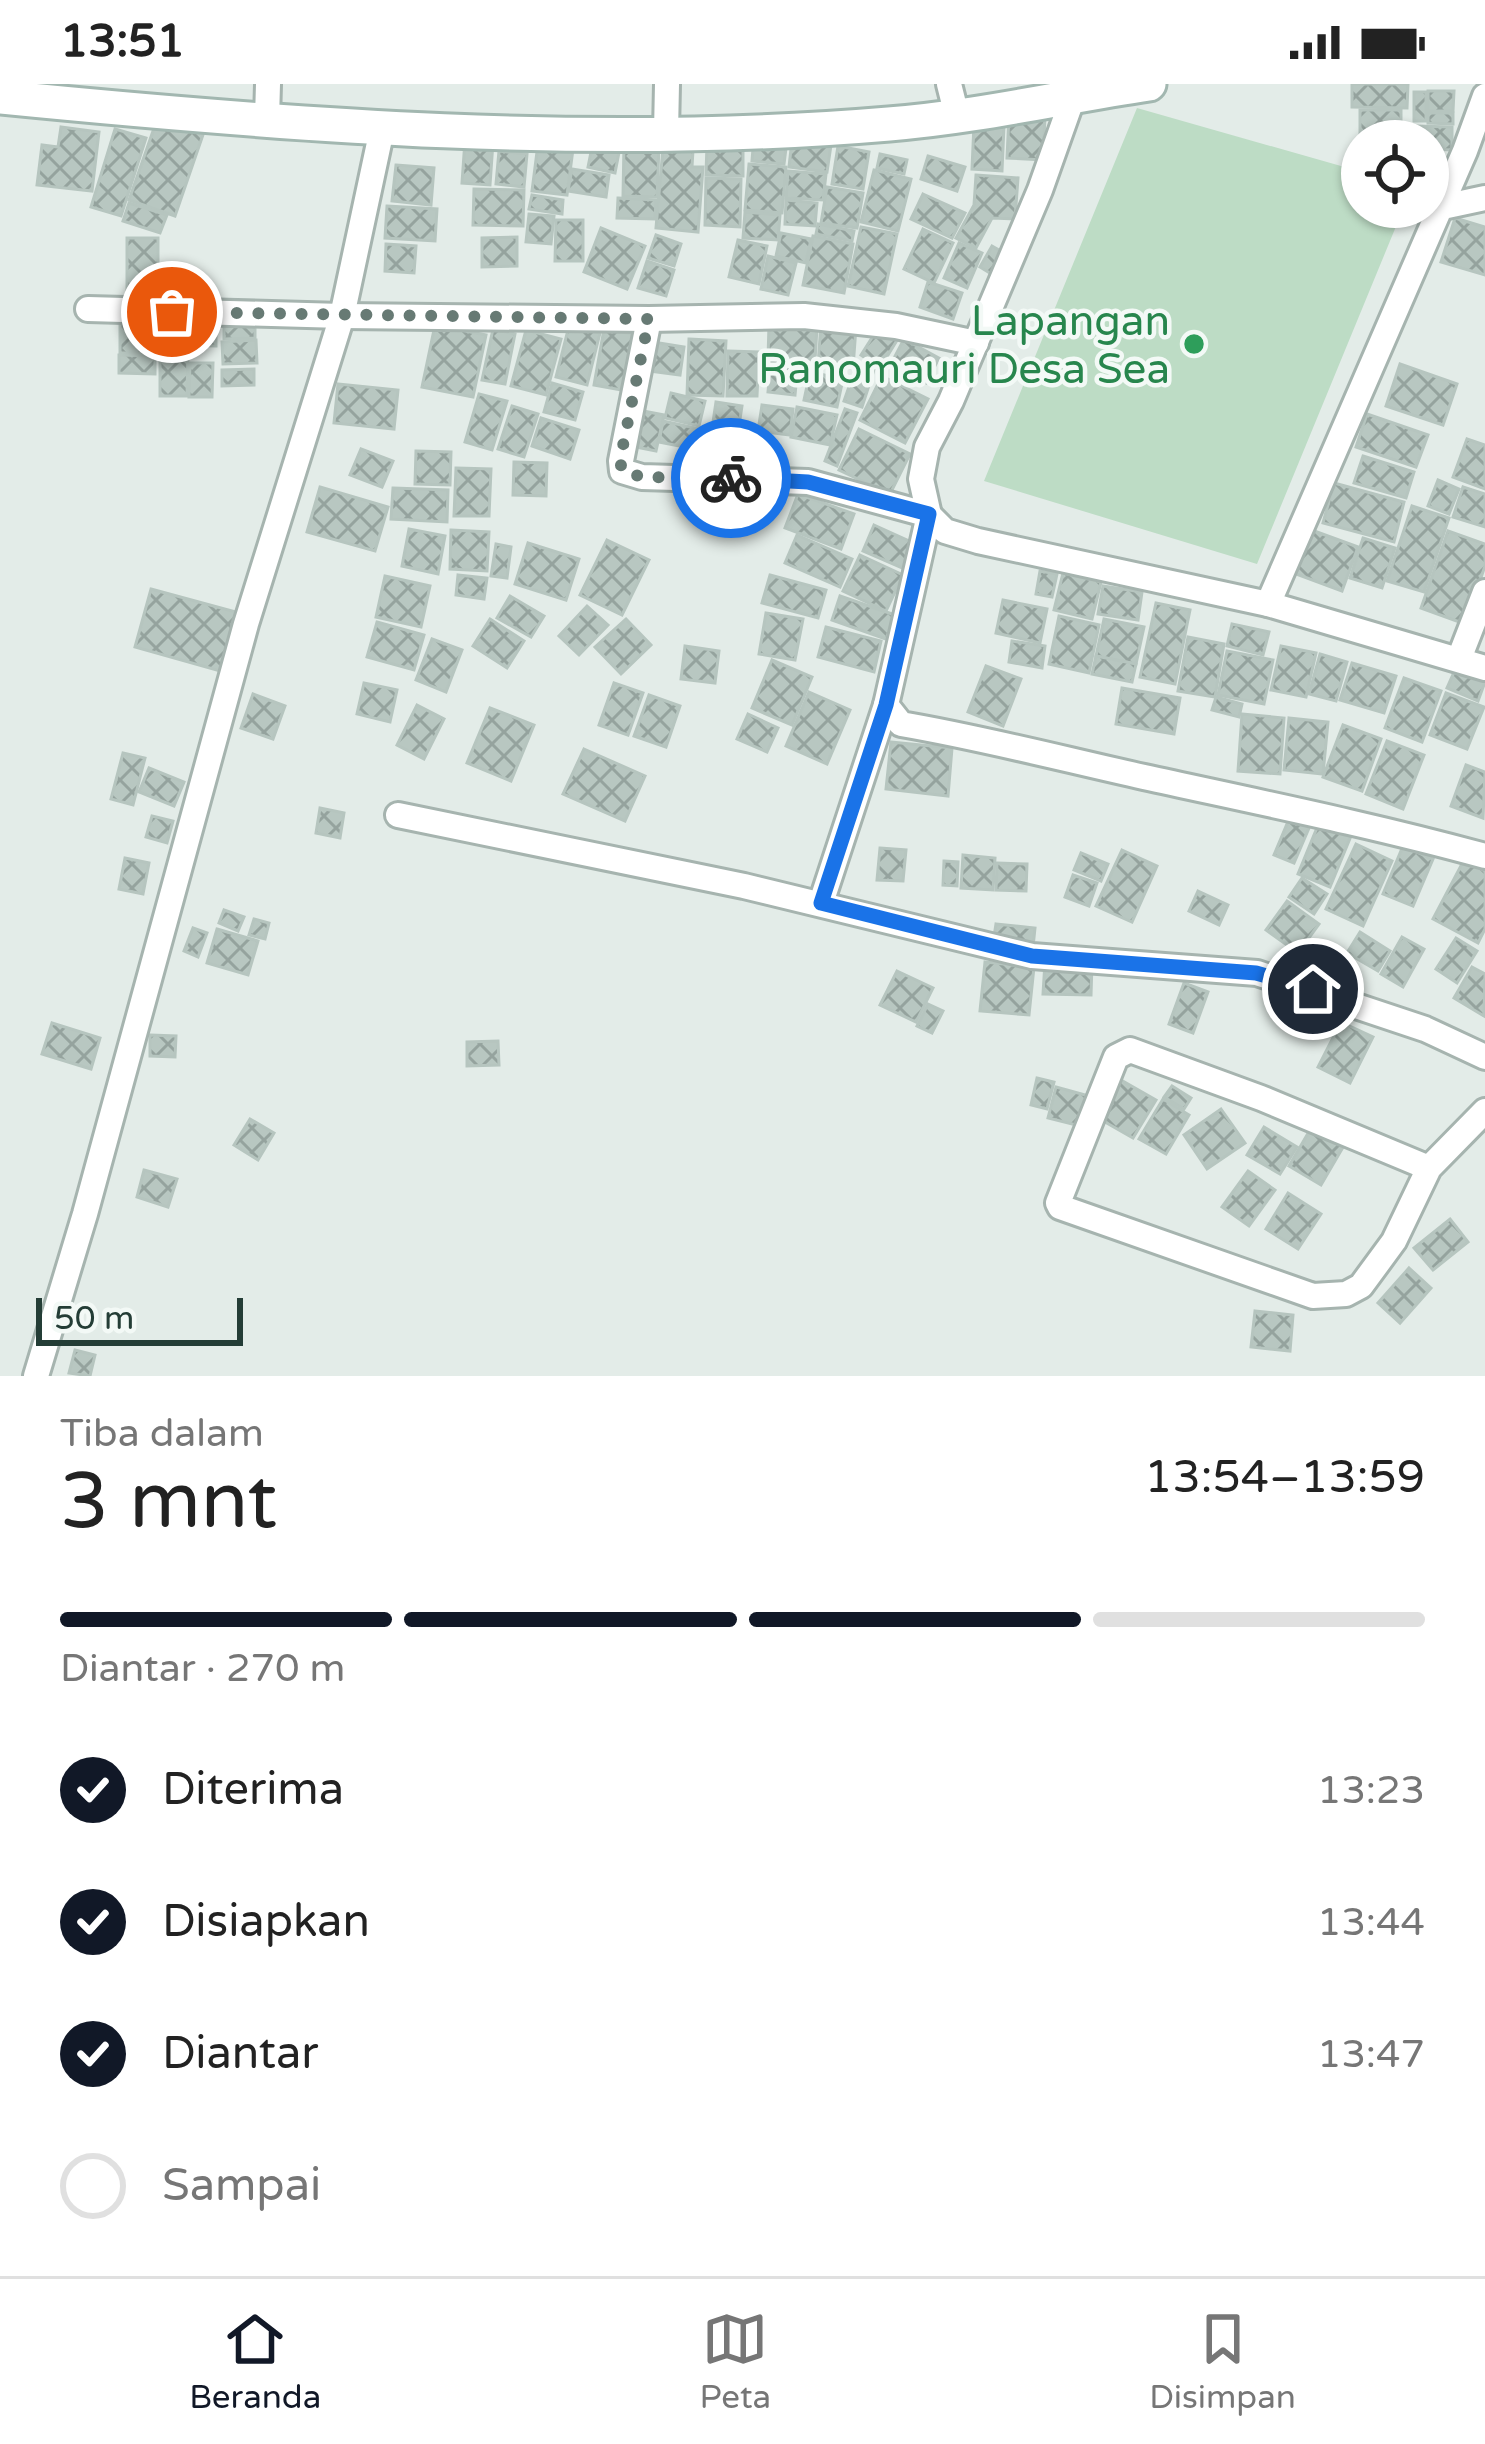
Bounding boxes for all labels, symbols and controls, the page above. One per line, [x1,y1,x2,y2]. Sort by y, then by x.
text: 13:51 [60,15,185,69]
map controls [1341,120,1449,228]
button: locate [1341,120,1449,228]
pin [121,261,223,363]
icon: bag [139,279,205,345]
place label: Lapangan Ranomauri Desa Sea [758,296,1170,395]
marker: Lapangan Ranomauri Desa Sea [1181,331,1207,357]
courier [671,418,791,538]
icon: bike [698,445,764,511]
pin [1262,938,1364,1040]
icon: home [1280,956,1346,1022]
scale bar [36,1292,243,1345]
text: 50 m [54,1299,134,1338]
text: Tiba dalam [60,1410,264,1457]
text: 13:54–13:59 [1144,1451,1425,1505]
text: 3 mnt [60,1455,277,1549]
text: Diantar · 270 m [60,1645,345,1692]
icon: check [60,1757,126,1823]
text: Diterima [162,1763,344,1817]
text: 13:23 [1317,1767,1425,1814]
icon: check [60,1889,126,1955]
text: Disiapkan [162,1895,370,1949]
text: 13:44 [1317,1899,1425,1946]
icon: check [60,2021,126,2087]
text: Diantar [162,2027,318,2081]
text: 13:47 [1317,2031,1425,2078]
text: Sampai [162,2159,321,2213]
tab: Beranda [189,2306,321,2417]
tab: Peta [699,2306,771,2417]
tab: Disimpan [1149,2306,1296,2417]

